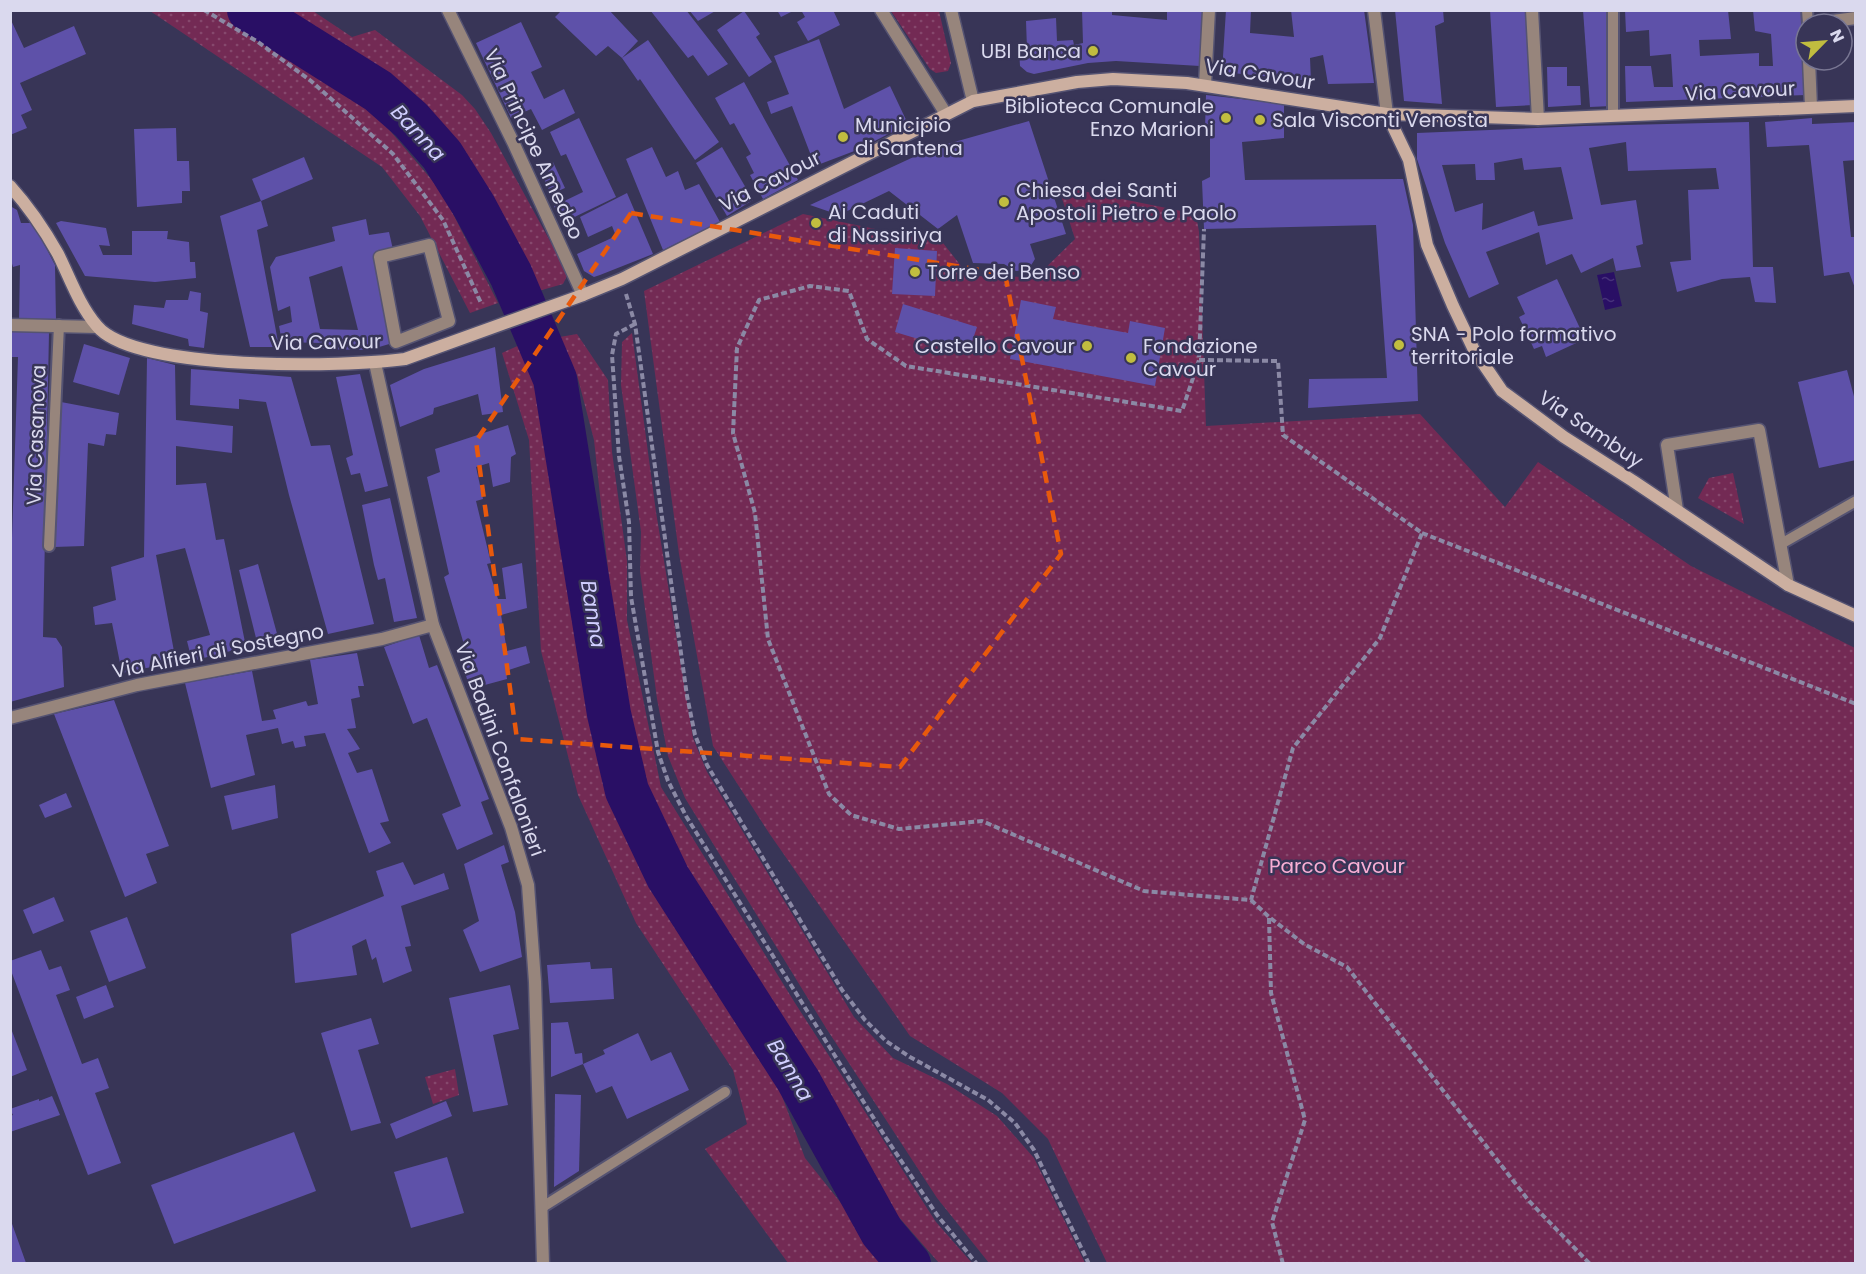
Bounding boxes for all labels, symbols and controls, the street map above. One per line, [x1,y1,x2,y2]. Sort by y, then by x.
north arrow [1794,12,1854,72]
text: N [1824,26,1850,46]
place label: UBI Banca [981,37,1081,65]
street label: Via Principe Amedeo [477,44,591,244]
marker: UBI Banca [1086,44,1100,58]
street label: Via Cavour [1203,52,1317,96]
street label: Via Cavour [1684,74,1796,108]
place label: Biblioteca Comunale Enzo Marioni [1005,92,1214,143]
water label: Banna [385,98,452,167]
place label: Sala Visconti Venosta [1272,106,1488,134]
place label: Municipio di Santena [855,111,963,162]
marker: Biblioteca Comunale Enzo Marioni [1219,111,1233,125]
marker: Sala Visconti Venosta [1253,113,1267,127]
marker: Municipio di Santena [836,130,850,144]
street label: Via Cavour [714,143,826,219]
place label: Chiesa dei Santi Apostoli Pietro e Paolo [1016,176,1237,227]
marker: Chiesa dei Santi Apostoli Pietro e Paolo [997,195,1011,209]
place label: Ai Caduti di Nassiriya [828,198,942,249]
marker: Ai Caduti di Nassiriya [809,216,823,230]
place label: Torre dei Benso [927,258,1080,286]
marker: Torre dei Benso [908,265,922,279]
place label: SNA - Polo formativo territoriale [1411,320,1617,371]
street label: Via Cavour [270,327,382,357]
place label: Castello Cavour [915,332,1075,360]
place label: Fondazione Cavour [1143,332,1258,383]
marker: SNA - Polo formativo territoriale [1392,338,1406,352]
marker: Castello Cavour [1080,339,1094,353]
marker: Fondazione Cavour [1124,351,1138,365]
street label: Via Casanova [20,364,52,506]
street label: Via Sambuy [1533,384,1649,474]
water label: Banna [574,578,613,650]
street label: Via Alfieri di Sostegno [110,617,326,685]
street label: Via Badini Confalonieri [448,638,552,860]
park label: Parco Cavour [1269,852,1405,880]
water label: Banna [760,1033,820,1106]

